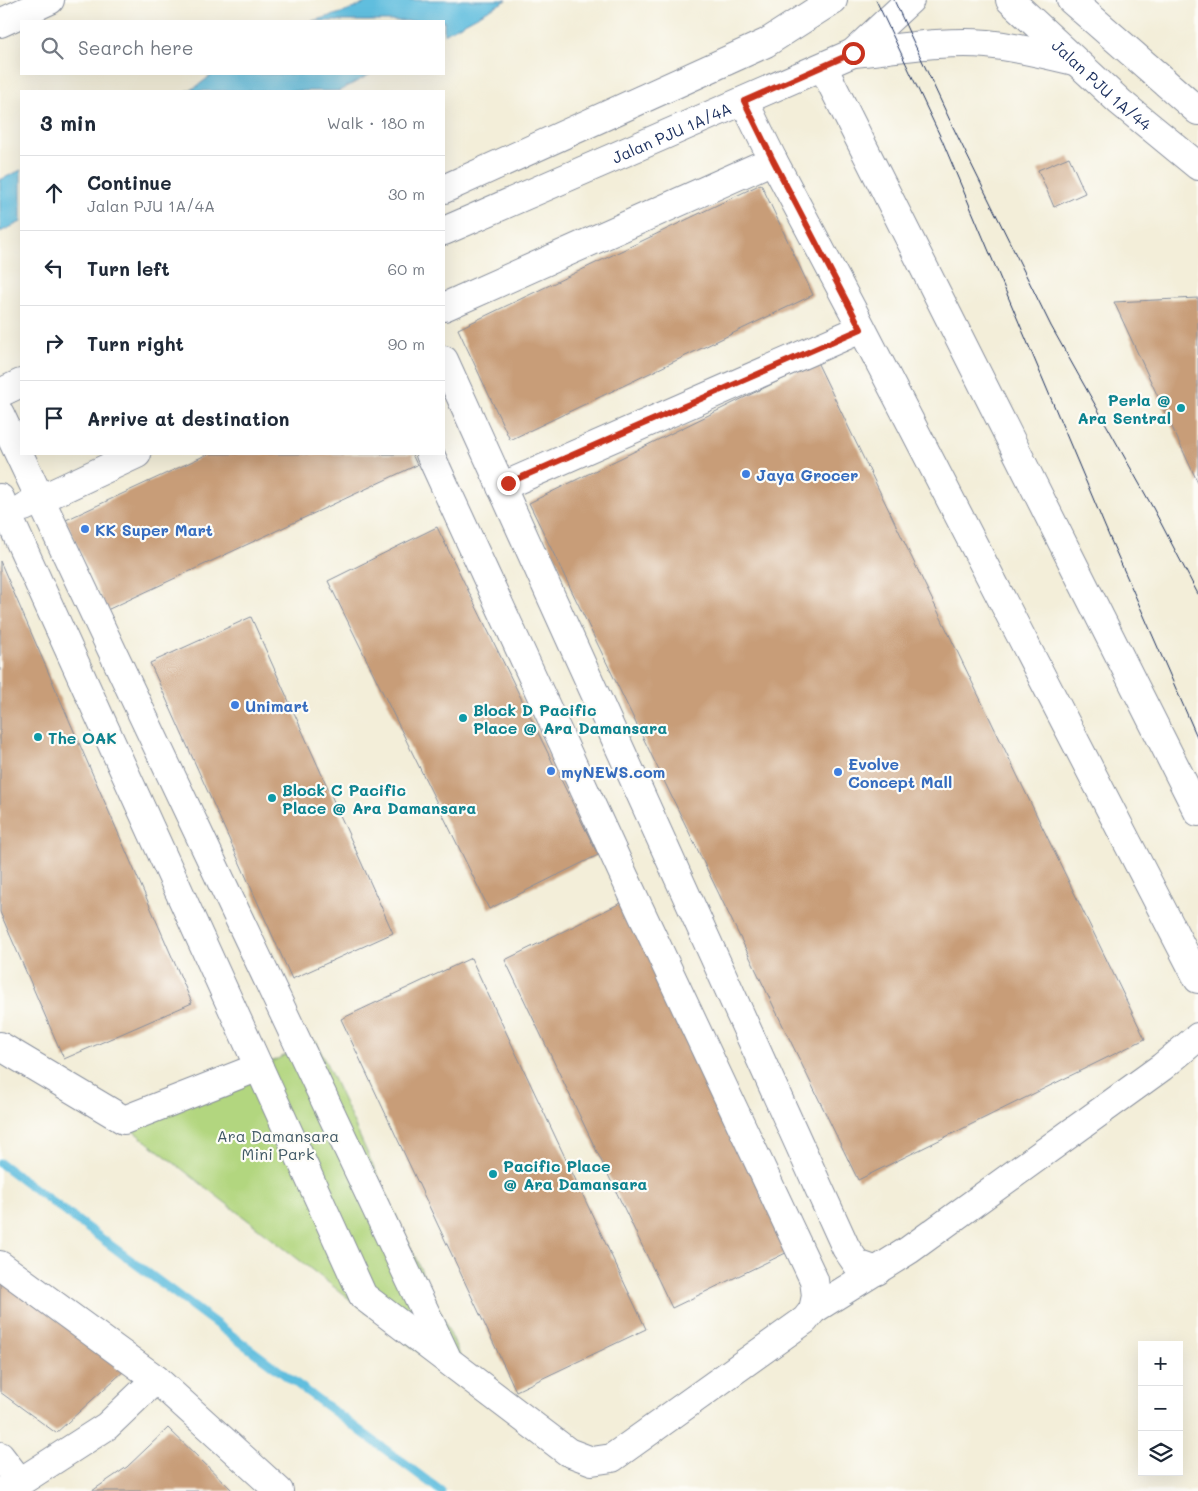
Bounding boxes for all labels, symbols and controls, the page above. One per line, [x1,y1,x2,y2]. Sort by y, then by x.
search box [20,20,445,75]
icon: search [38,34,66,62]
street label: Jalan PJU 1A/44 [1048,34,1157,135]
text: Search here [78,35,194,60]
route start [842,42,865,65]
street label: Jalan PJU 1A/4A [608,97,734,167]
text: 3 min [40,109,96,136]
text: Walk · 180 m [327,112,425,133]
text: Continue [87,170,172,195]
icon: ahead [40,179,68,207]
text: 30 m [388,183,425,204]
text: Jalan PJU 1A/4A [87,195,215,216]
icon: left [40,254,68,282]
text: Turn left [87,256,170,281]
text: 60 m [388,258,425,279]
icon: right [40,329,68,357]
text: Turn right [87,331,184,356]
text: 90 m [388,333,425,354]
place label: Perla @ Ara Sentral [1078,389,1171,428]
marker: Perla @ Ara Sentral [1175,402,1187,414]
icon: arrive [40,404,68,432]
text: Arrive at destination [87,406,290,431]
place label: Jaya Grocer [756,464,858,485]
marker: Jaya Grocer [740,468,752,480]
route end [497,472,520,495]
place label: KK Super Mart [95,519,213,540]
marker: KK Super Mart [79,523,91,535]
place label: Unimart [245,695,309,716]
marker: Unimart [229,699,241,711]
place label: Block D Pacific Place @ Ara Damansara [473,699,667,738]
marker: Block D Pacific Place @ Ara Damansara [457,712,469,724]
place label: The OAK [48,727,117,748]
marker: The OAK [32,731,44,743]
place label: Evolve Concept Mall [848,753,952,792]
place label: myNEWS.com [561,761,665,782]
marker: myNEWS.com [545,765,557,777]
marker: Evolve Concept Mall [832,766,844,778]
place label: Block C Pacific Place @ Ara Damansara [282,779,476,818]
marker: Block C Pacific Place @ Ara Damansara [266,792,278,804]
park label: Ara Damansara Mini Park [217,1125,339,1164]
place label: Pacific Place @ Ara Damansara [503,1155,648,1194]
marker: Pacific Place @ Ara Damansara [487,1168,499,1180]
map controls [1138,1341,1183,1476]
button: + [1138,1341,1183,1386]
button: − [1138,1386,1183,1431]
button: layers [1138,1431,1183,1476]

